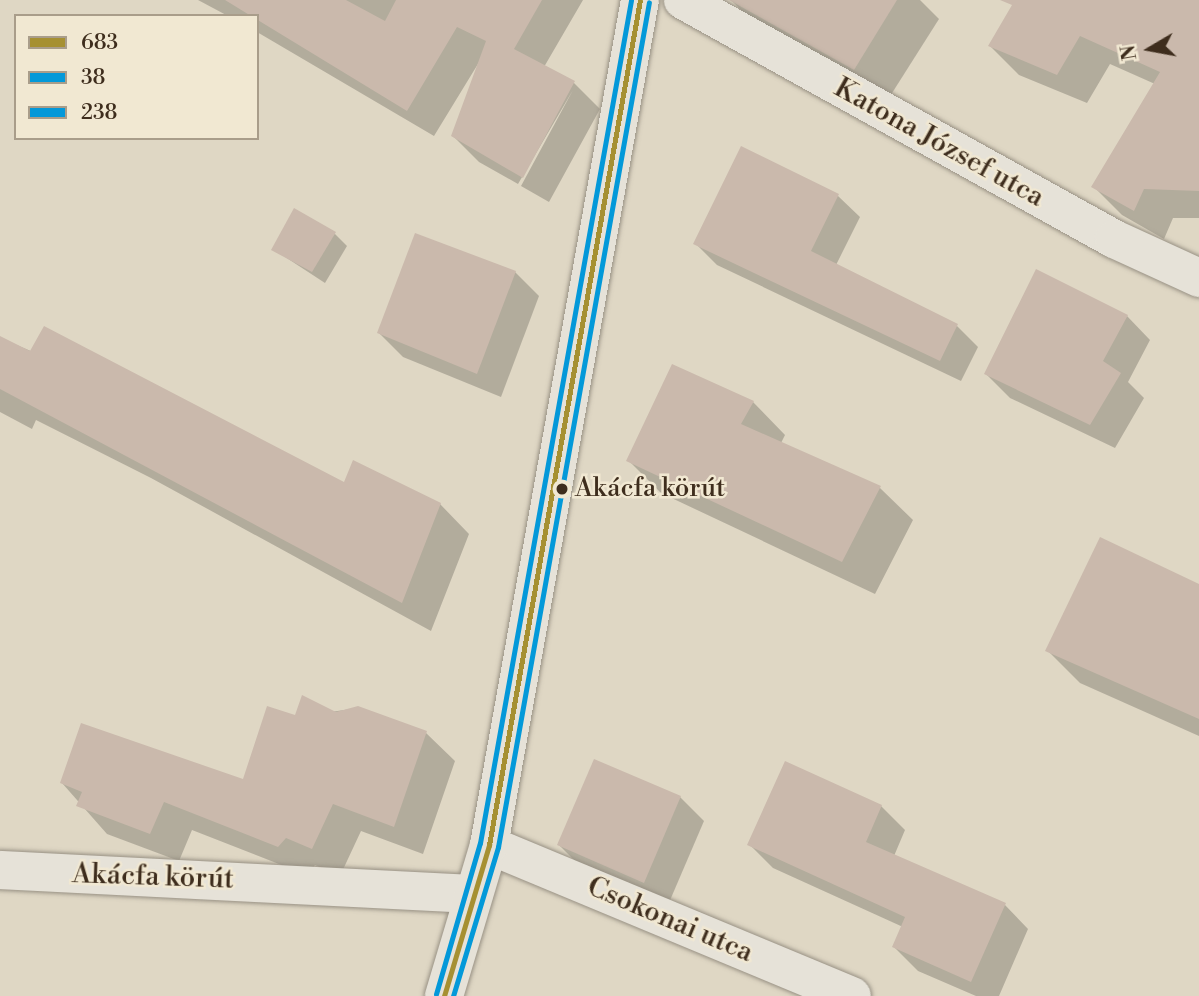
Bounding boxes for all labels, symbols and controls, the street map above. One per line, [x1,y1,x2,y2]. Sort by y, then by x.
legend [14,14,259,140]
north arrow [1115,14,1185,84]
text: 683 [81,30,118,56]
text: N [1116,43,1142,62]
text: 38 [81,65,105,91]
street label: Katona József utca [828,71,1050,215]
text: 238 [81,100,117,126]
place label: Akácfa körút [575,473,725,505]
marker: Akácfa körút [555,482,569,496]
street label: Akácfa körút [72,857,234,897]
street label: Csokonai utca [582,870,758,970]

